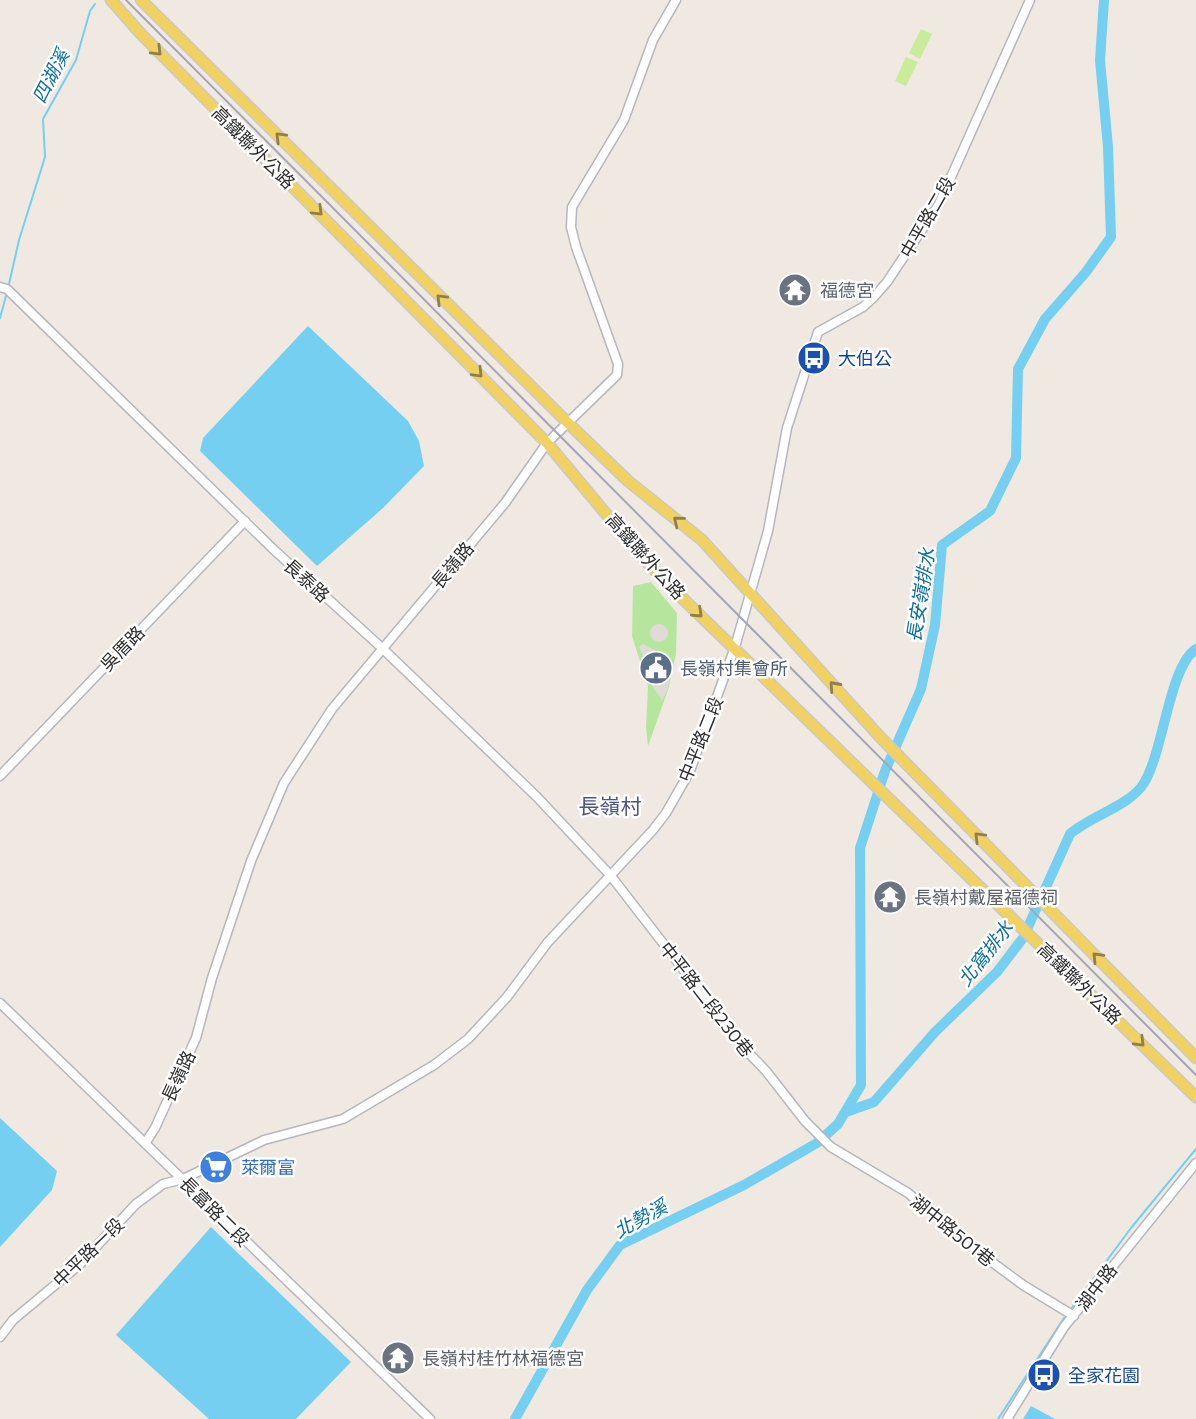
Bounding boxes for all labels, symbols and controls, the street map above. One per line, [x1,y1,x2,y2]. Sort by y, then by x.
one-way arrow [149,42,162,55]
water label: 四湖溪 [27,43,75,107]
street label: 高鐵聯外公路 [208,101,300,193]
one-way arrow [276,133,289,146]
street label: 中平路二段 [895,173,959,261]
one-way arrow [310,203,323,216]
temple icon: 福德宮 [776,271,814,309]
place label: 福德宮 [820,279,874,301]
one-way arrow [436,294,449,307]
bus stop icon: 大伯公 [795,339,833,377]
place label: 大伯公 [838,347,892,369]
one-way arrow [470,365,483,378]
street label: 高鐵聯外公路 [602,509,690,603]
one-way arrow [673,517,686,529]
street label: 長嶺路 [426,537,478,593]
water label: 長安嶺排水 [901,545,939,644]
street label: 長泰路 [280,554,334,606]
one-way arrow [690,604,703,617]
street label: 吳厝路 [95,621,149,675]
public building icon: 長嶺村集會所 [637,649,675,687]
place label: 長嶺村集會所 [680,657,788,679]
one-way arrow [830,681,842,694]
street label: 中平路二段 [673,693,727,785]
district label: 長嶺村 [579,793,642,818]
one-way arrow [975,832,988,845]
temple icon: 長嶺村戴屋福德祠 [871,878,909,916]
place label: 長嶺村戴屋福德祠 [914,886,1058,908]
water label: 北窩排水 [953,915,1018,990]
street label: 中平路二段230巷 [655,937,759,1061]
street label: 高鐵聯外公路 [1034,938,1126,1028]
one-way arrow [1093,952,1106,965]
one-way arrow [1131,1033,1144,1046]
street label: 長嶺路 [157,1047,199,1105]
supermarket icon: 萊爾富 [197,1148,235,1186]
place label: 萊爾富 [241,1156,295,1178]
street label: 長富路二段 [175,1171,255,1251]
street label: 湖中路501巷 [907,1189,999,1271]
water label: 北勢溪 [609,1193,673,1242]
street label: 中平路一段 [48,1213,128,1291]
street label: 湖中路 [1071,1259,1121,1315]
temple icon: 長嶺村桂竹林福德宮 [379,1339,417,1377]
place label: 長嶺村桂竹林福德宮 [422,1347,584,1369]
bus stop icon: 全家花園 [1025,1356,1063,1394]
place label: 全家花園 [1068,1364,1140,1386]

